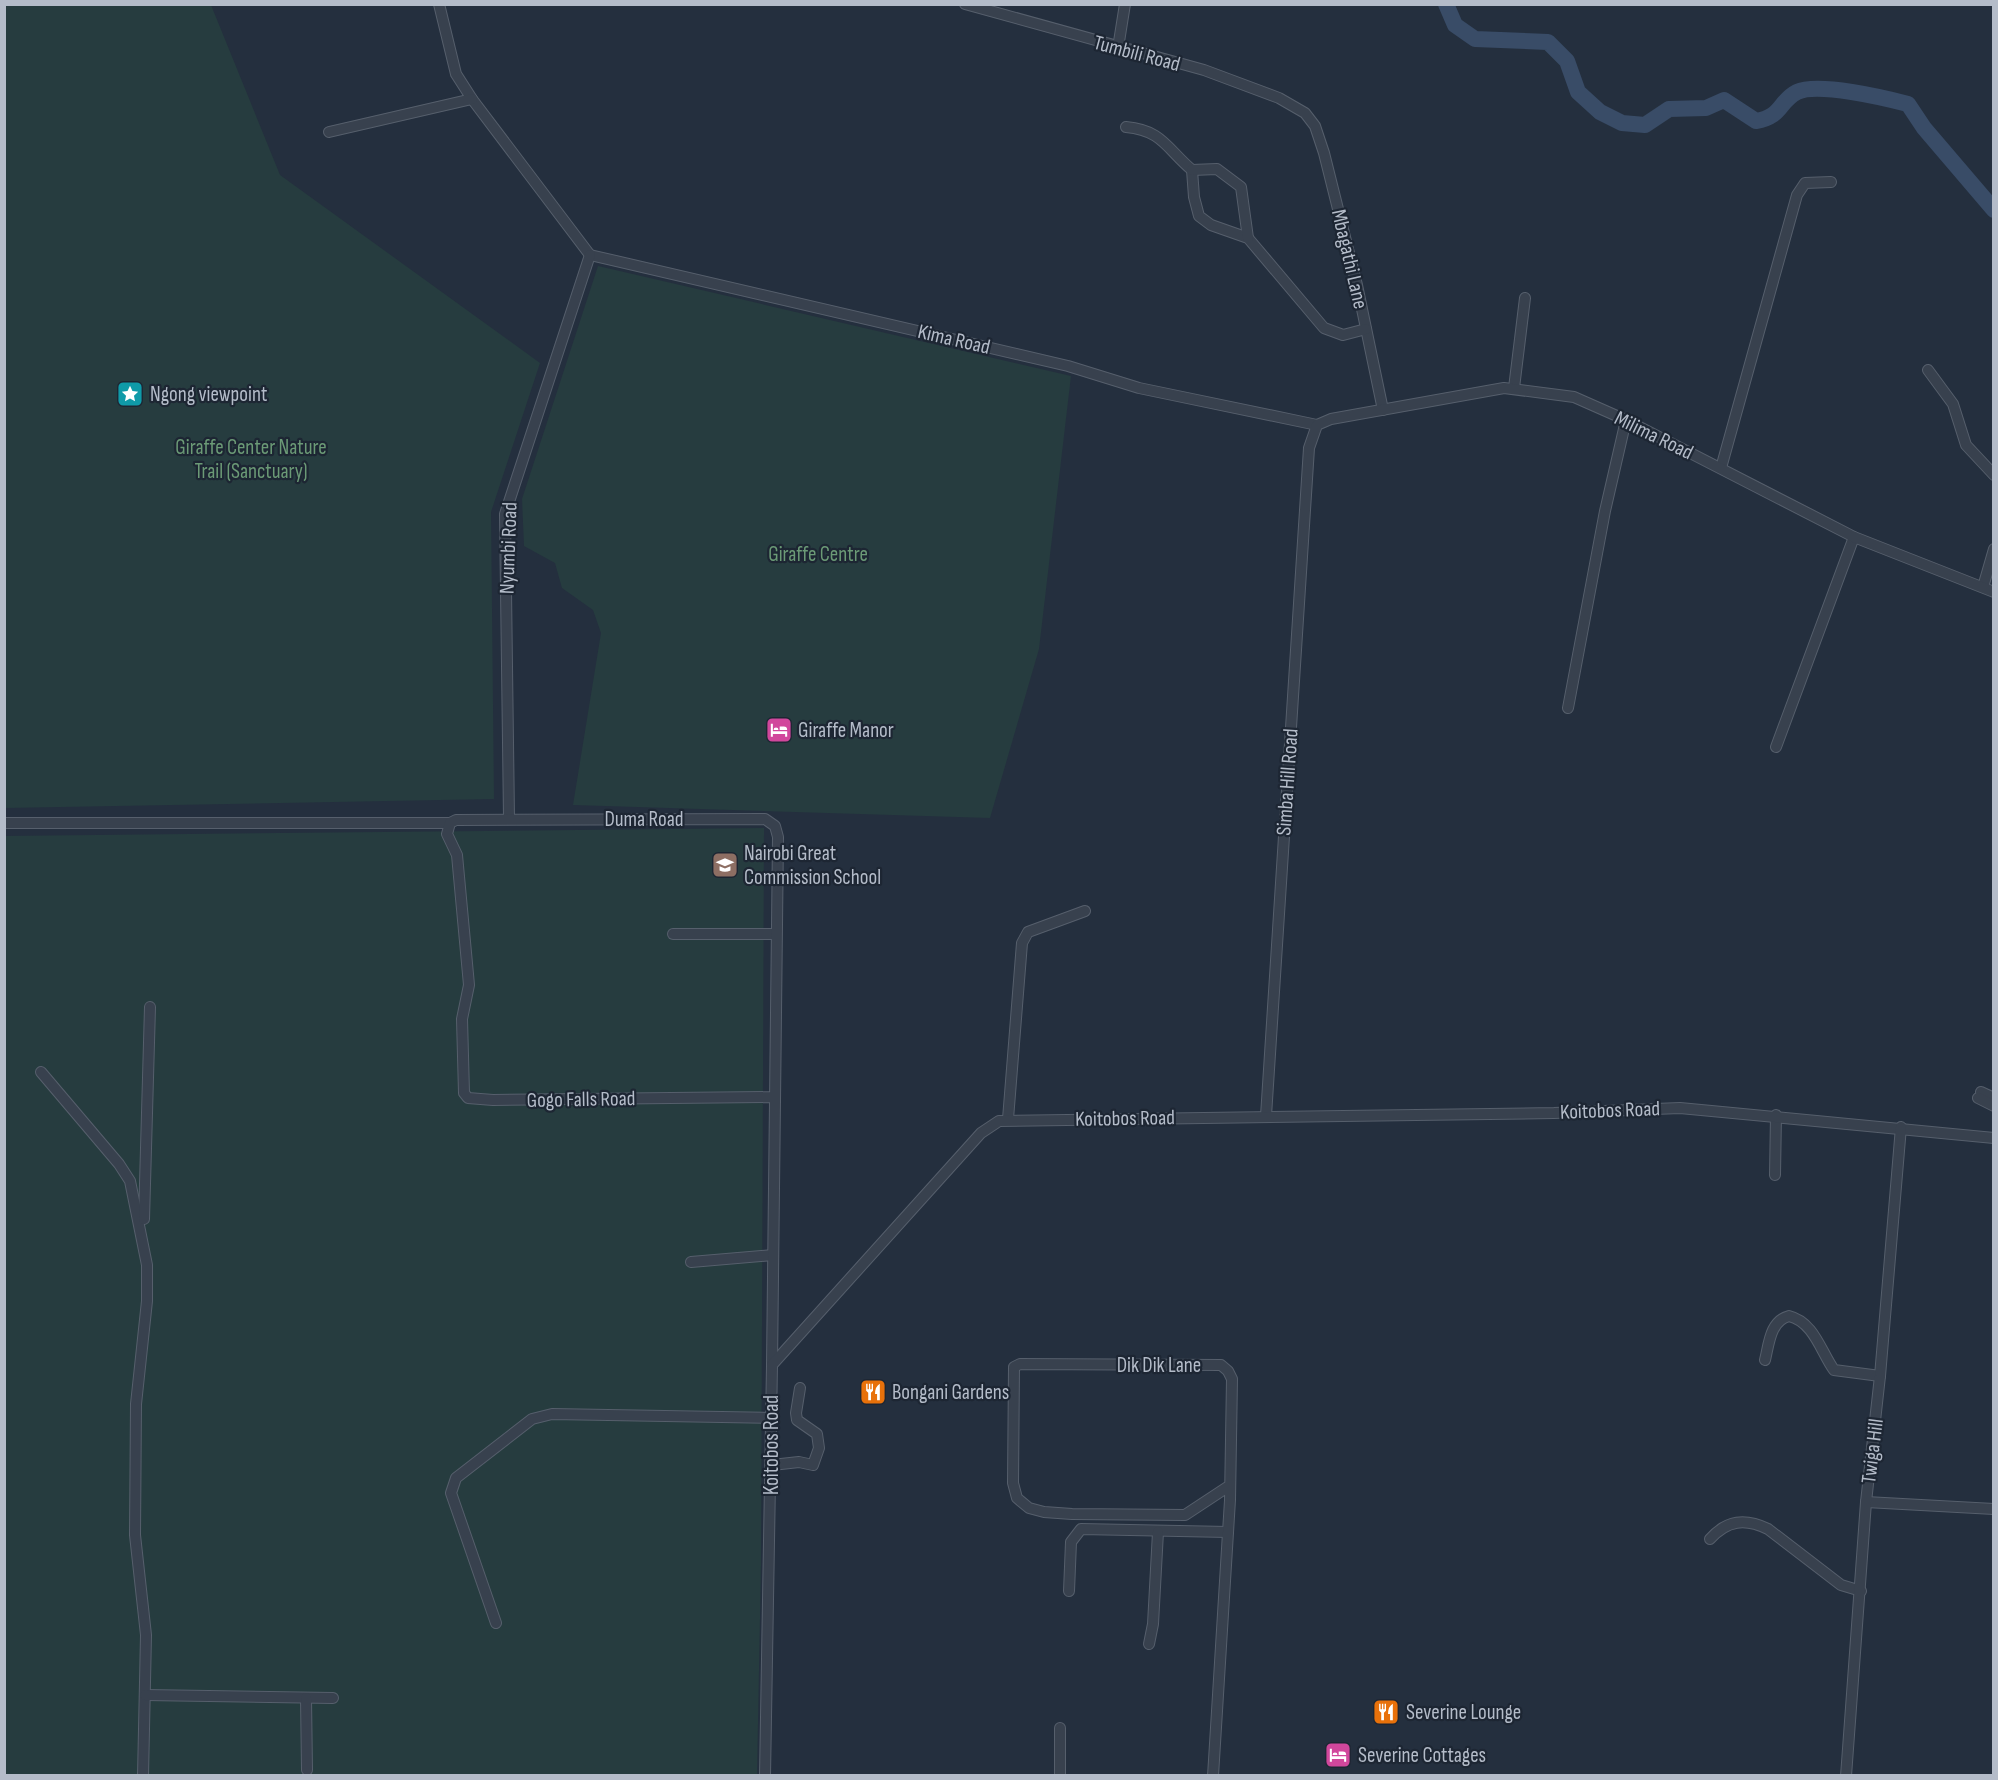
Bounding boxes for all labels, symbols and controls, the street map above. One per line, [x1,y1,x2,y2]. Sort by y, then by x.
street label: Tumbili Road [1091,30,1183,77]
street label: Mbagathi Lane [1326,207,1373,311]
street label: Kima Road [915,319,992,360]
place icon: Ngong viewpoint [115,379,145,409]
place label: Ngong viewpoint [150,382,267,407]
street label: Milima Road [1610,406,1697,465]
park label: Giraffe Center Nature Trail (Sanctuary) [175,435,327,484]
street label: Nyumbi Road [494,502,523,594]
park label: Giraffe Centre [768,542,868,567]
hotel icon: Giraffe Manor [764,715,794,745]
place label: Giraffe Manor [798,718,894,743]
street label: Simba Hill Road [1271,728,1304,836]
street label: Duma Road [604,807,684,832]
place label: Nairobi Great Commission School [744,841,881,890]
school or university icon: Nairobi Great Commission School [710,850,740,880]
street label: Gogo Falls Road [526,1086,636,1113]
street label: Koitobos Road [1560,1096,1660,1125]
street label: Koitobos Road [1075,1105,1175,1132]
street label: Dik Dik Lane [1117,1353,1201,1378]
restaurant icon: Bongani Gardens [858,1377,888,1407]
place label: Bongani Gardens [892,1380,1009,1405]
street label: Koitobos Road [759,1395,784,1495]
street label: Twiga Hill [1856,1417,1889,1485]
restaurant icon: Severine Lounge [1371,1697,1401,1727]
place label: Severine Lounge [1406,1700,1521,1725]
hotel icon: Severine Cottages [1323,1740,1353,1770]
place label: Severine Cottages [1358,1743,1486,1768]

